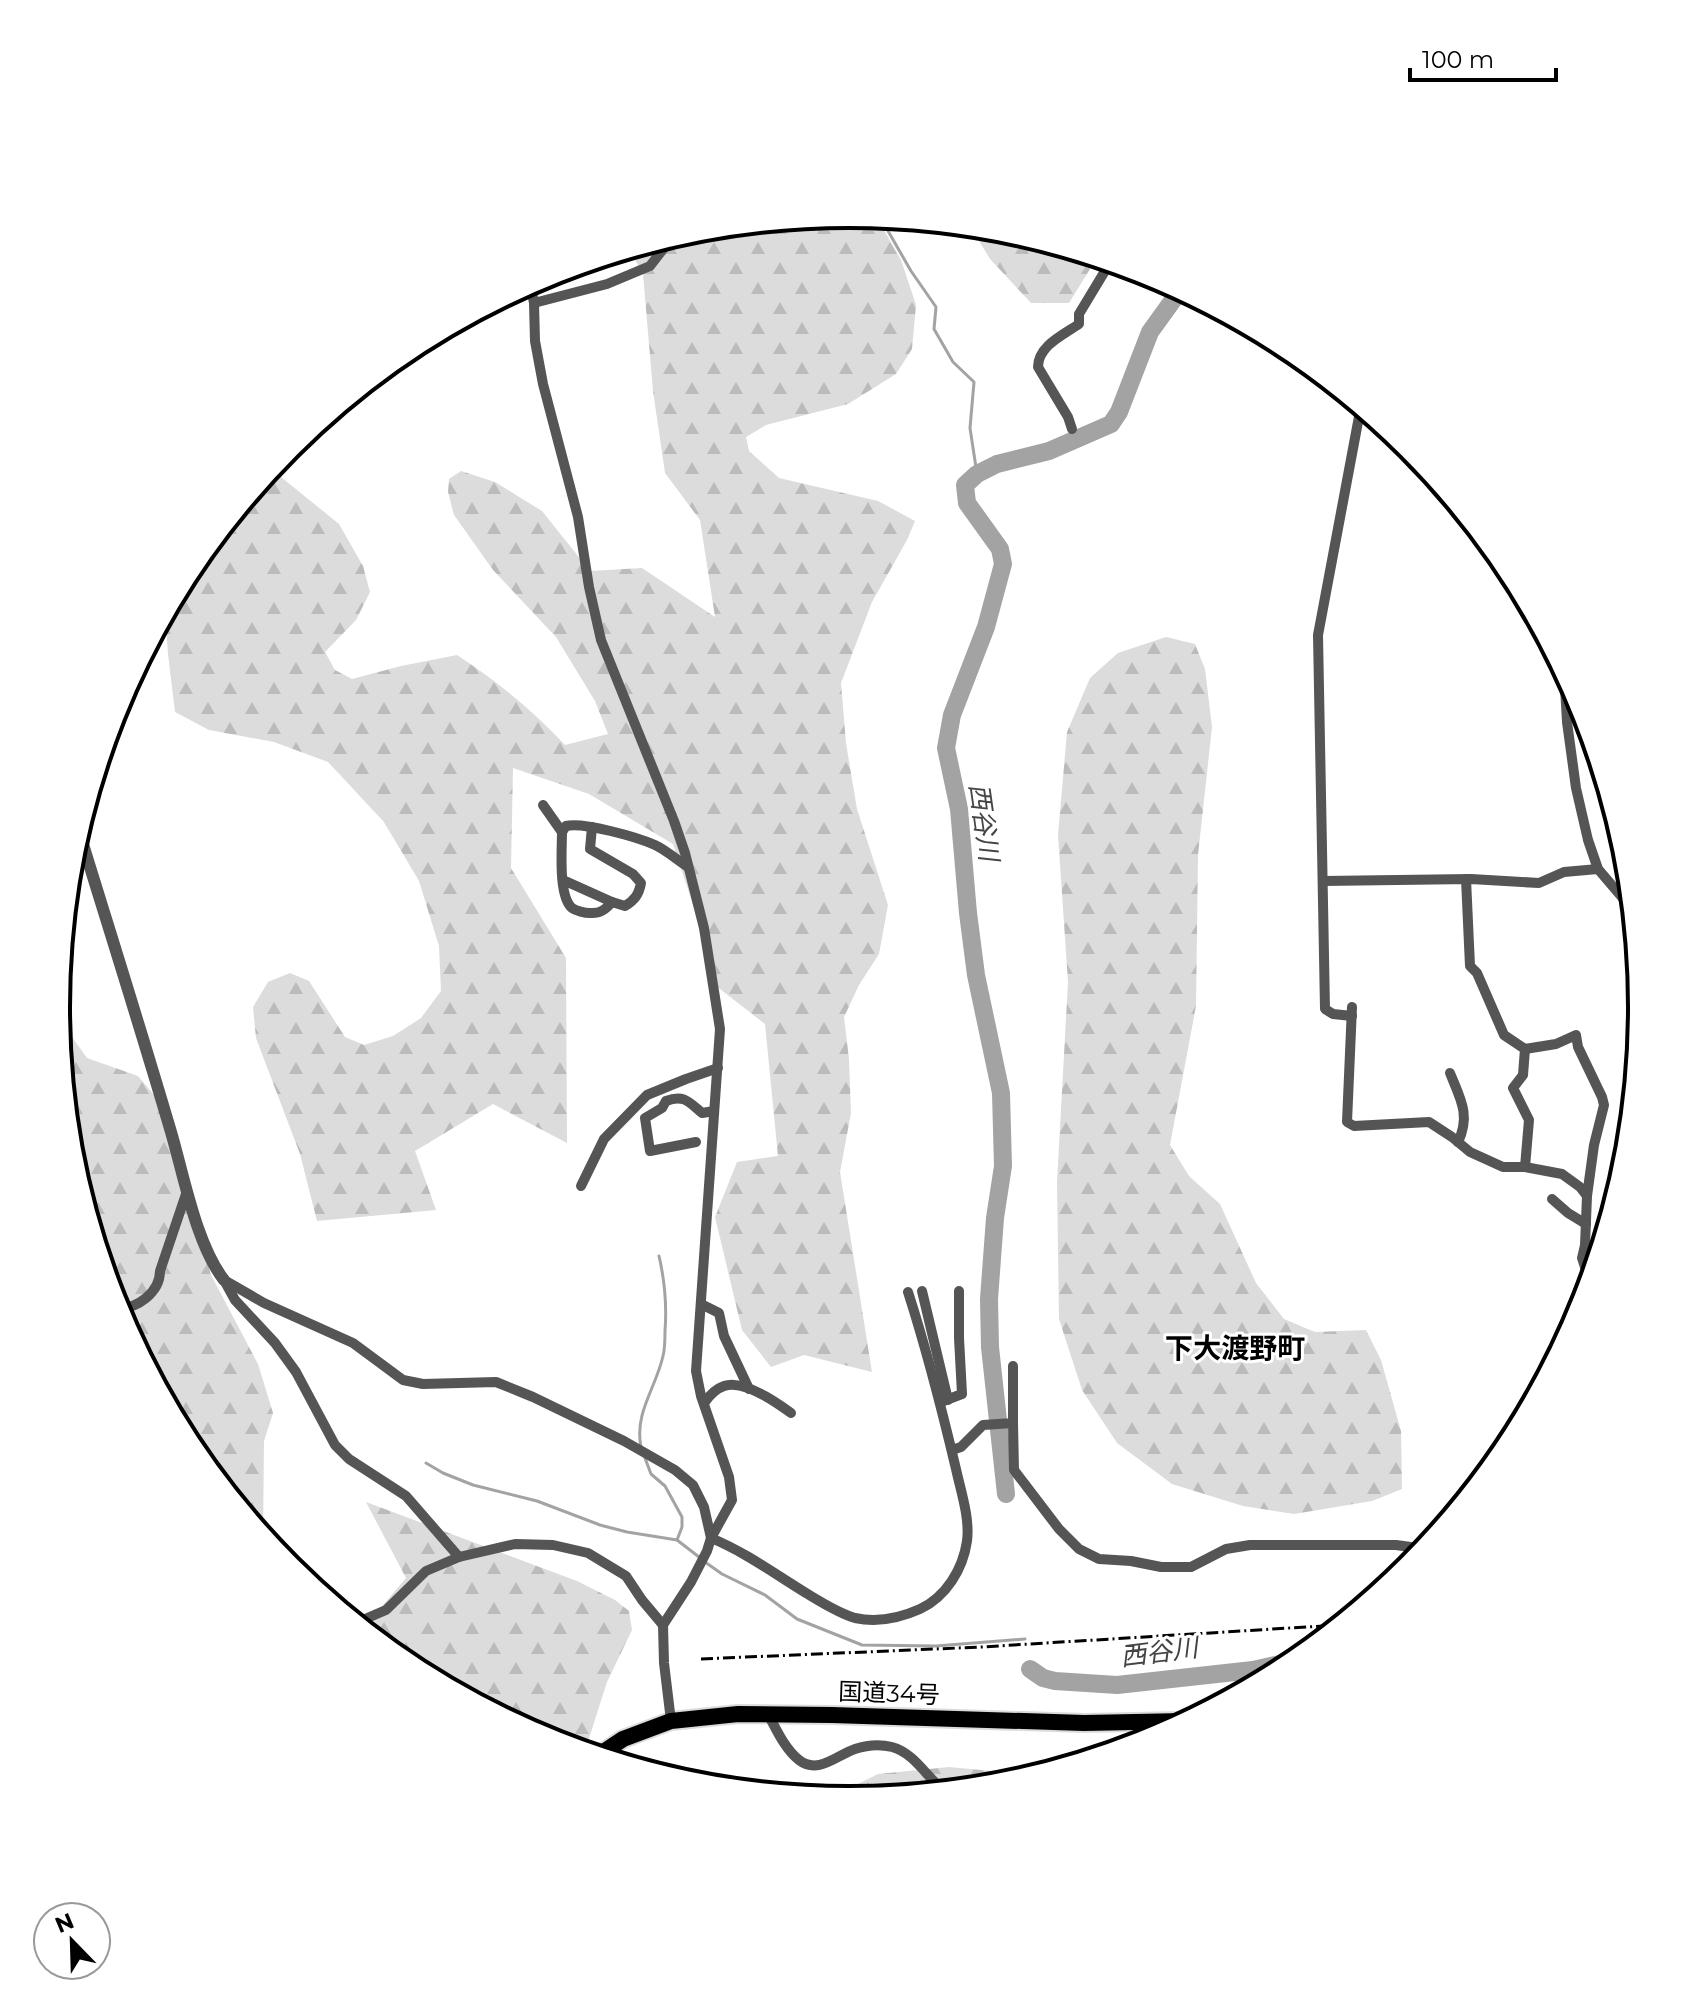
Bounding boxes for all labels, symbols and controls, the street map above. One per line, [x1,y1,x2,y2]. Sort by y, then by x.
scale bar [1410,32,1556,82]
text: 100 m [1422,45,1494,74]
water label: 西谷川 [963,781,1006,866]
district label: 下大渡野町 [1165,1331,1305,1365]
water label: 西谷川 [1118,1631,1203,1673]
street label: 国道34号 [838,1677,940,1709]
north arrow [32,1901,112,1981]
text: N [51,1907,78,1939]

